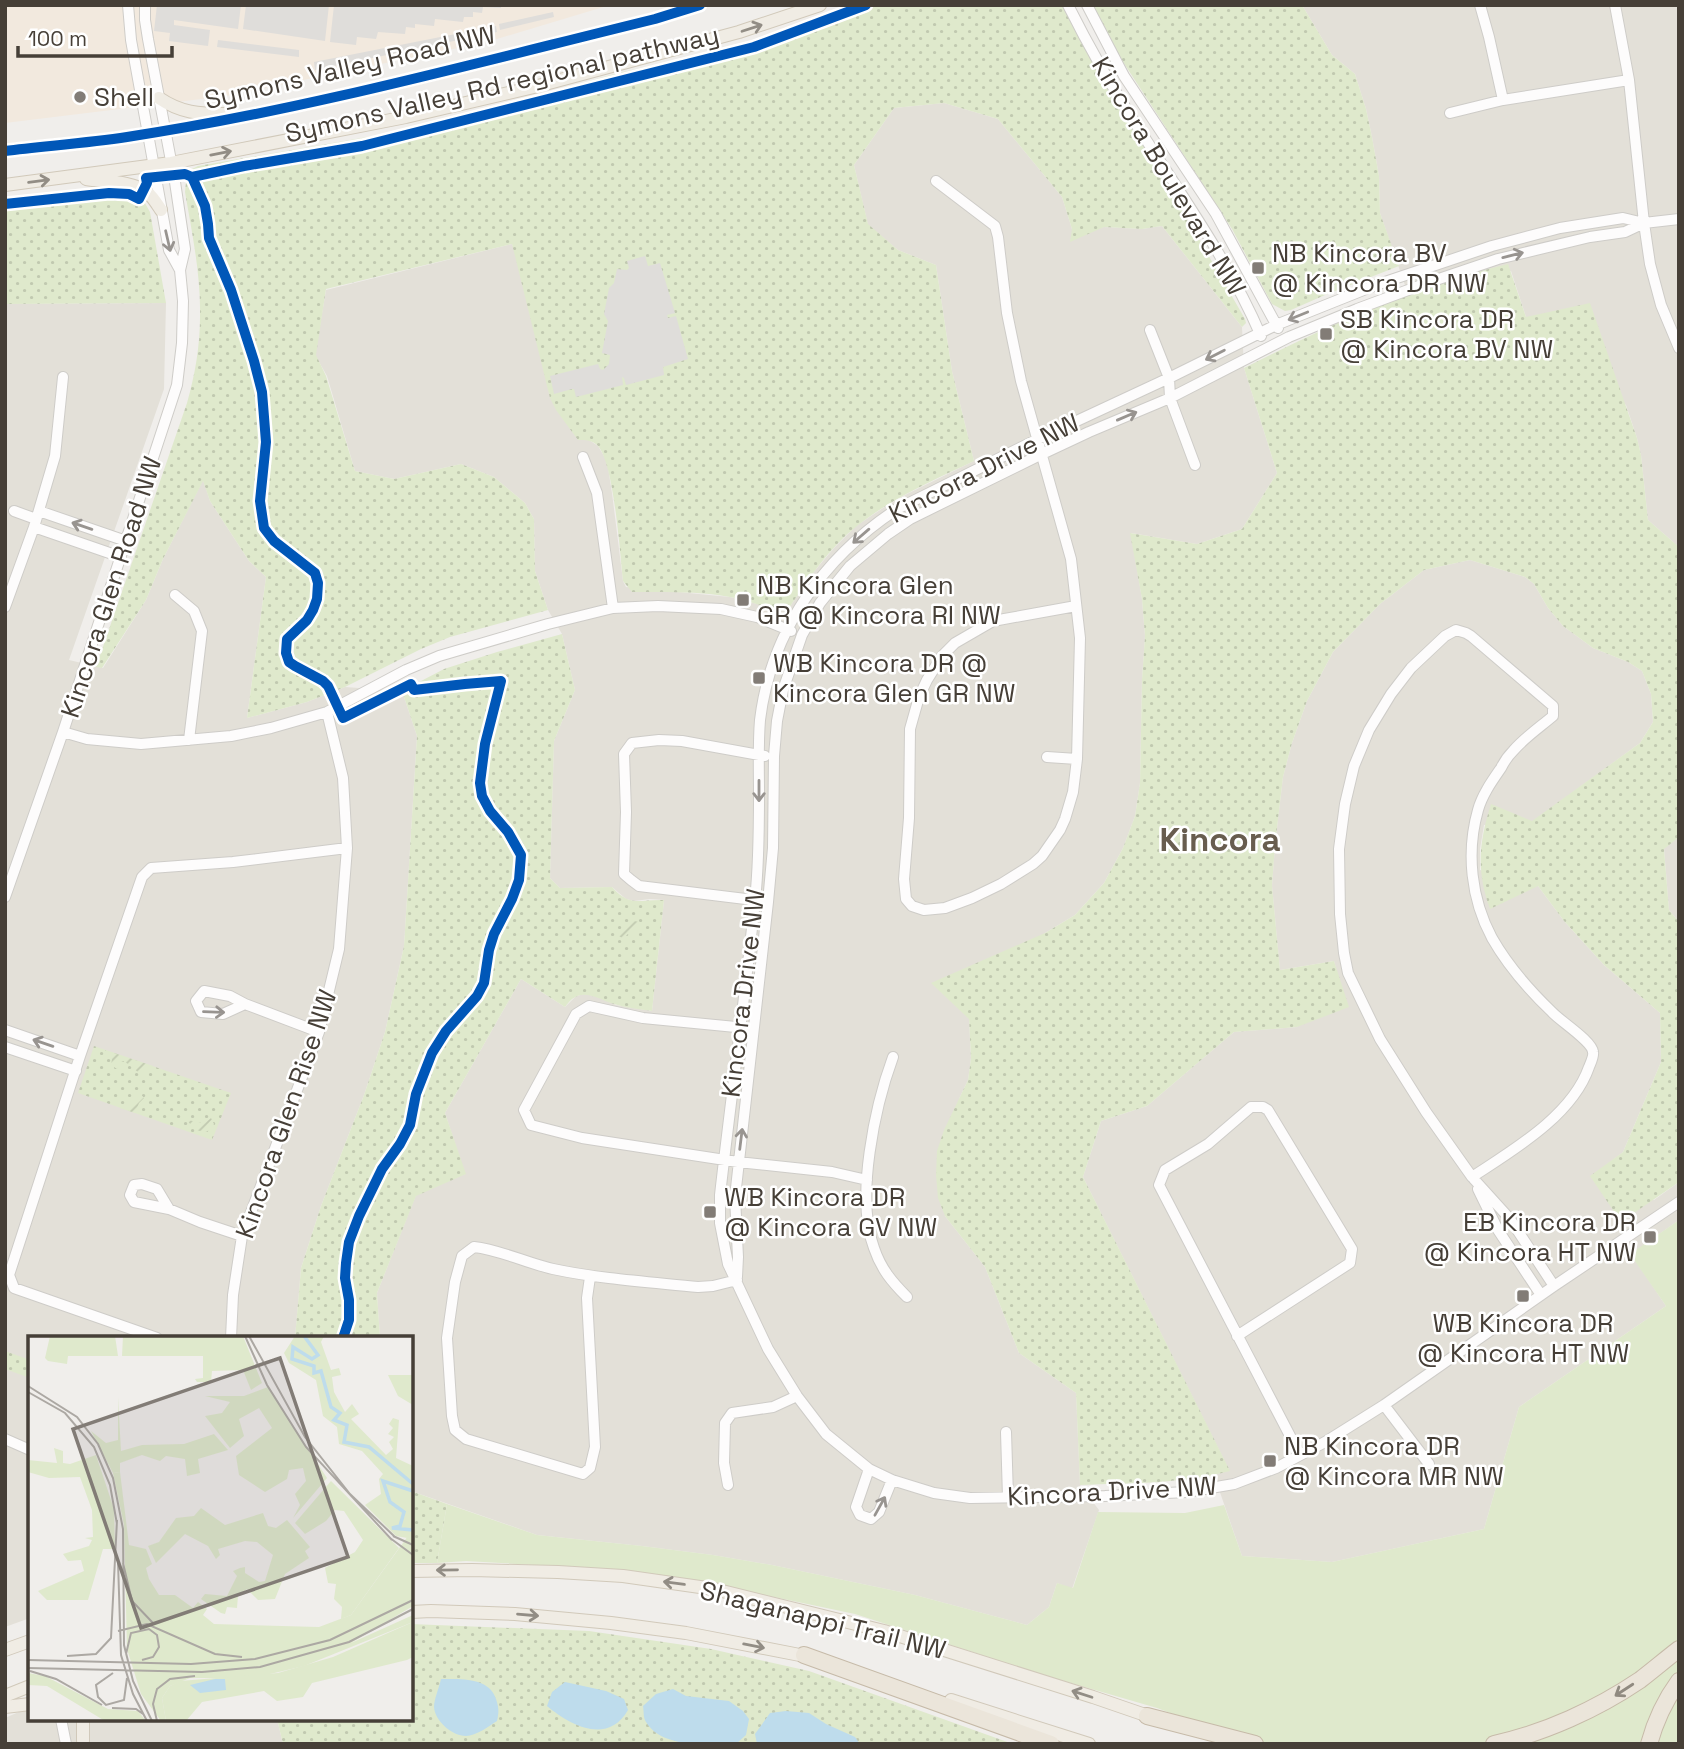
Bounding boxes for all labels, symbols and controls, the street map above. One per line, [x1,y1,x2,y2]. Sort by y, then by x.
scale bar [18,14,172,58]
street label: Symons Valley Road NW [201,17,499,117]
street label: Symons Valley Rd regional pathway [282,17,722,151]
one-way arrow [741,21,763,33]
text: 100 m [28,25,87,52]
street label: Kincora Boulevard NW [1084,50,1254,302]
place label: Shell [94,80,154,114]
marker: Shell [72,89,88,105]
one-way arrow [209,146,232,160]
one-way arrow [27,174,50,187]
one-way arrow [161,229,175,252]
place label: NB Kincora BV @ Kincora DR NW [1272,236,1486,300]
one-way arrow [1501,248,1524,261]
marker: NB Kincora BV @ Kincora DR NW [1250,260,1266,276]
place label: SB Kincora DR @ Kincora BV NW [1340,302,1553,366]
one-way arrow [1287,310,1309,323]
marker: SB Kincora DR @ Kincora BV NW [1318,326,1334,342]
one-way arrow [1205,348,1226,362]
street label: Kincora Drive NW [883,405,1085,531]
one-way arrow [1116,409,1137,422]
street label: Kincora Glen Road NW [53,452,169,722]
one-way arrow [72,519,94,531]
one-way arrow [852,528,870,544]
place label: NB Kincora Glen GR @ Kincora RI NW [757,568,1001,632]
marker: NB Kincora Glen GR @ Kincora RI NW [735,592,751,608]
place label: WB Kincora DR @ Kincora Glen GR NW [773,646,1016,710]
marker: WB Kincora DR @ Kincora Glen GR NW [751,670,767,686]
one-way arrow [752,779,766,802]
district label: Kincora [1159,819,1281,861]
street label: Kincora Drive NW [713,887,773,1099]
street label: Kincora Glen Rise NW [227,985,345,1243]
one-way arrow [202,1006,225,1019]
one-way arrow [32,1036,54,1048]
one-way arrow [735,1128,748,1150]
place label: WB Kincora DR @ Kincora GV NW [724,1180,937,1244]
marker: WB Kincora DR @ Kincora GV NW [702,1204,718,1220]
place label: EB Kincora DR @ Kincora HT NW [1423,1205,1636,1269]
marker: EB Kincora DR @ Kincora HT NW [1642,1229,1658,1245]
marker: WB Kincora DR @ Kincora HT NW [1515,1288,1531,1304]
place label: WB Kincora DR @ Kincora HT NW [1417,1306,1629,1370]
inset map [28,1336,413,1721]
place label: NB Kincora DR @ Kincora MR NW [1284,1429,1504,1493]
marker: NB Kincora DR @ Kincora MR NW [1262,1453,1278,1469]
street label: Kincora Drive NW [1006,1469,1218,1513]
one-way arrow [873,1496,887,1516]
one-way arrow [436,1564,459,1577]
street label: Shaganappi Trail NW [697,1573,949,1667]
one-way arrow [663,1577,686,1590]
one-way arrow [517,1609,539,1622]
one-way arrow [742,1639,765,1653]
one-way arrow [1615,1682,1634,1697]
one-way arrow [1071,1686,1093,1699]

